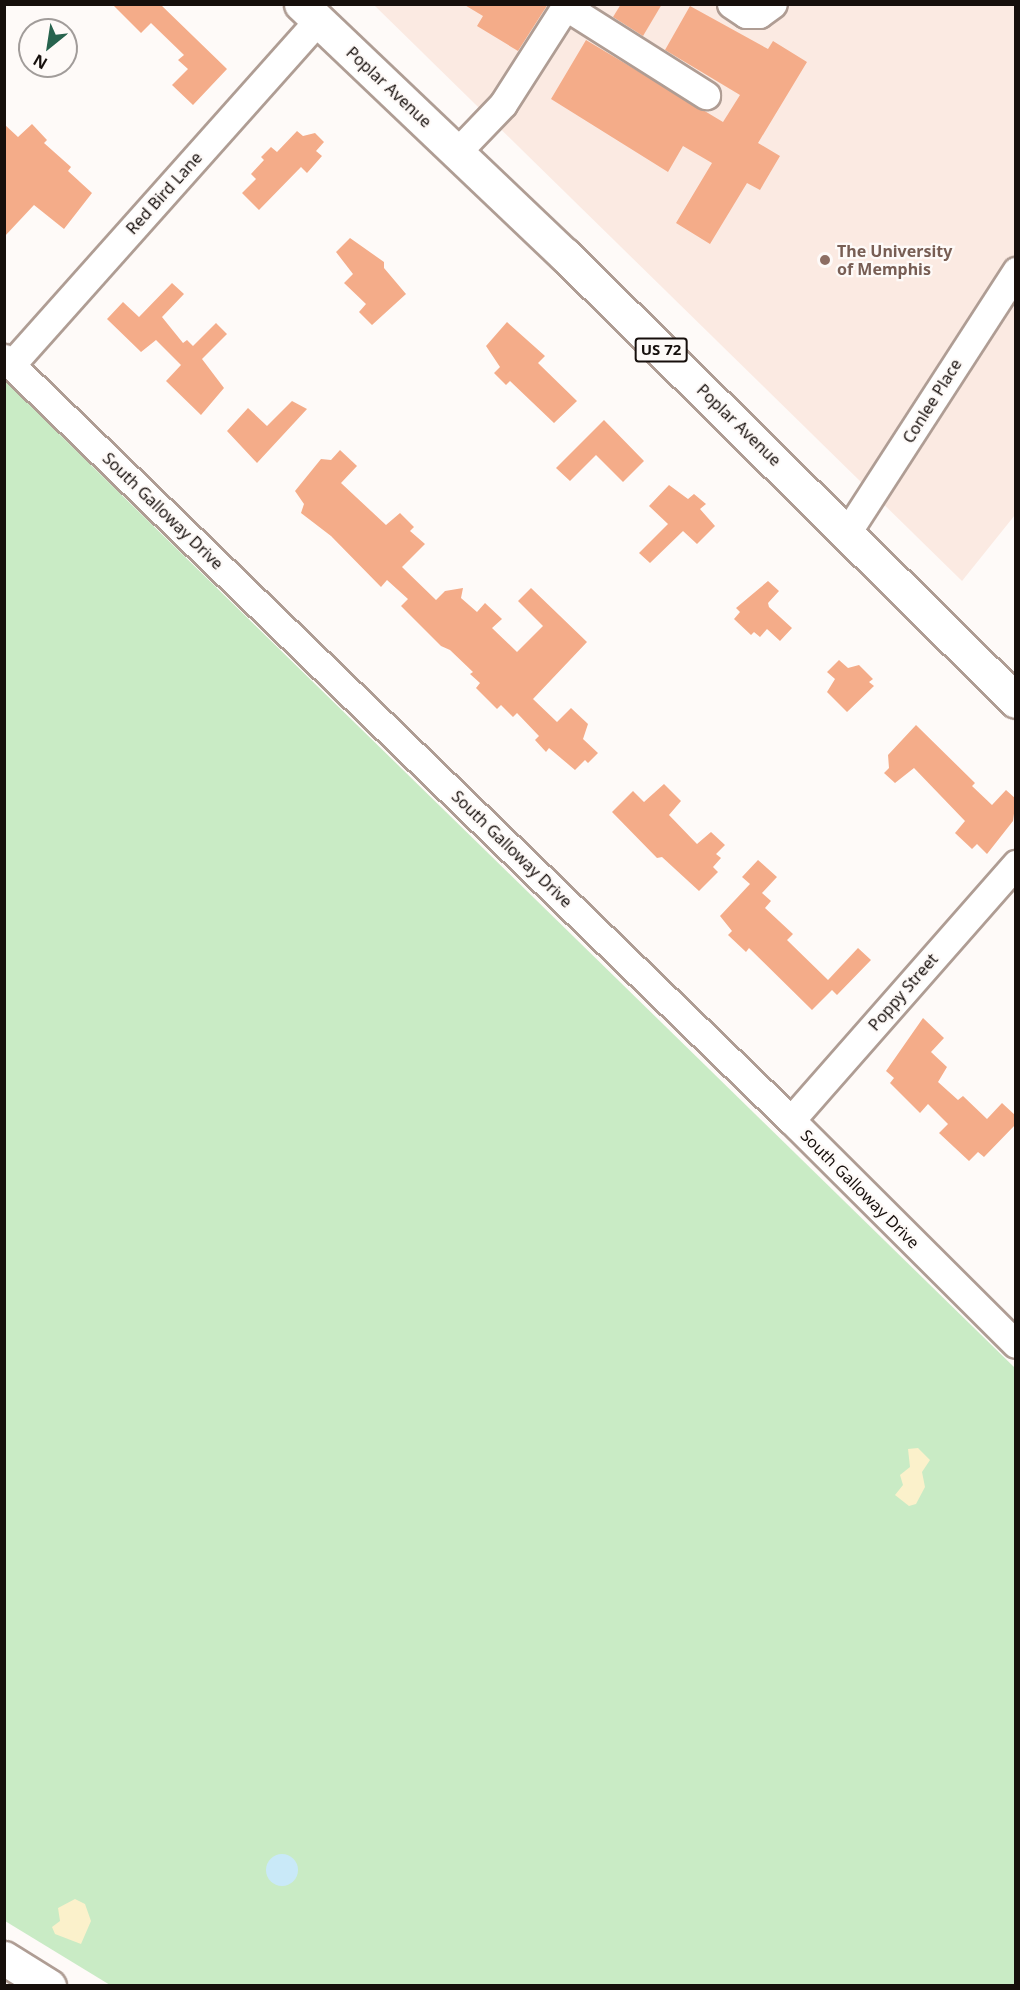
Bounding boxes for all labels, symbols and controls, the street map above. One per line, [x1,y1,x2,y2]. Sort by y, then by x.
north arrow [18,18,78,78]
street label: Poplar Avenue [343,43,435,131]
text: N [29,49,51,75]
street label: Red Bird Lane [122,148,206,238]
place label: The University of Memphis [837,241,952,279]
marker: The University of Memphis [818,253,832,267]
road number: US 72 [634,338,688,362]
street label: Conlee Place [899,355,965,447]
street label: Poplar Avenue [693,380,785,470]
street label: South Galloway Drive [99,449,227,573]
street label: South Galloway Drive [448,787,576,911]
street label: Poppy Street [864,950,942,1034]
street label: South Galloway Drive [797,1126,923,1252]

